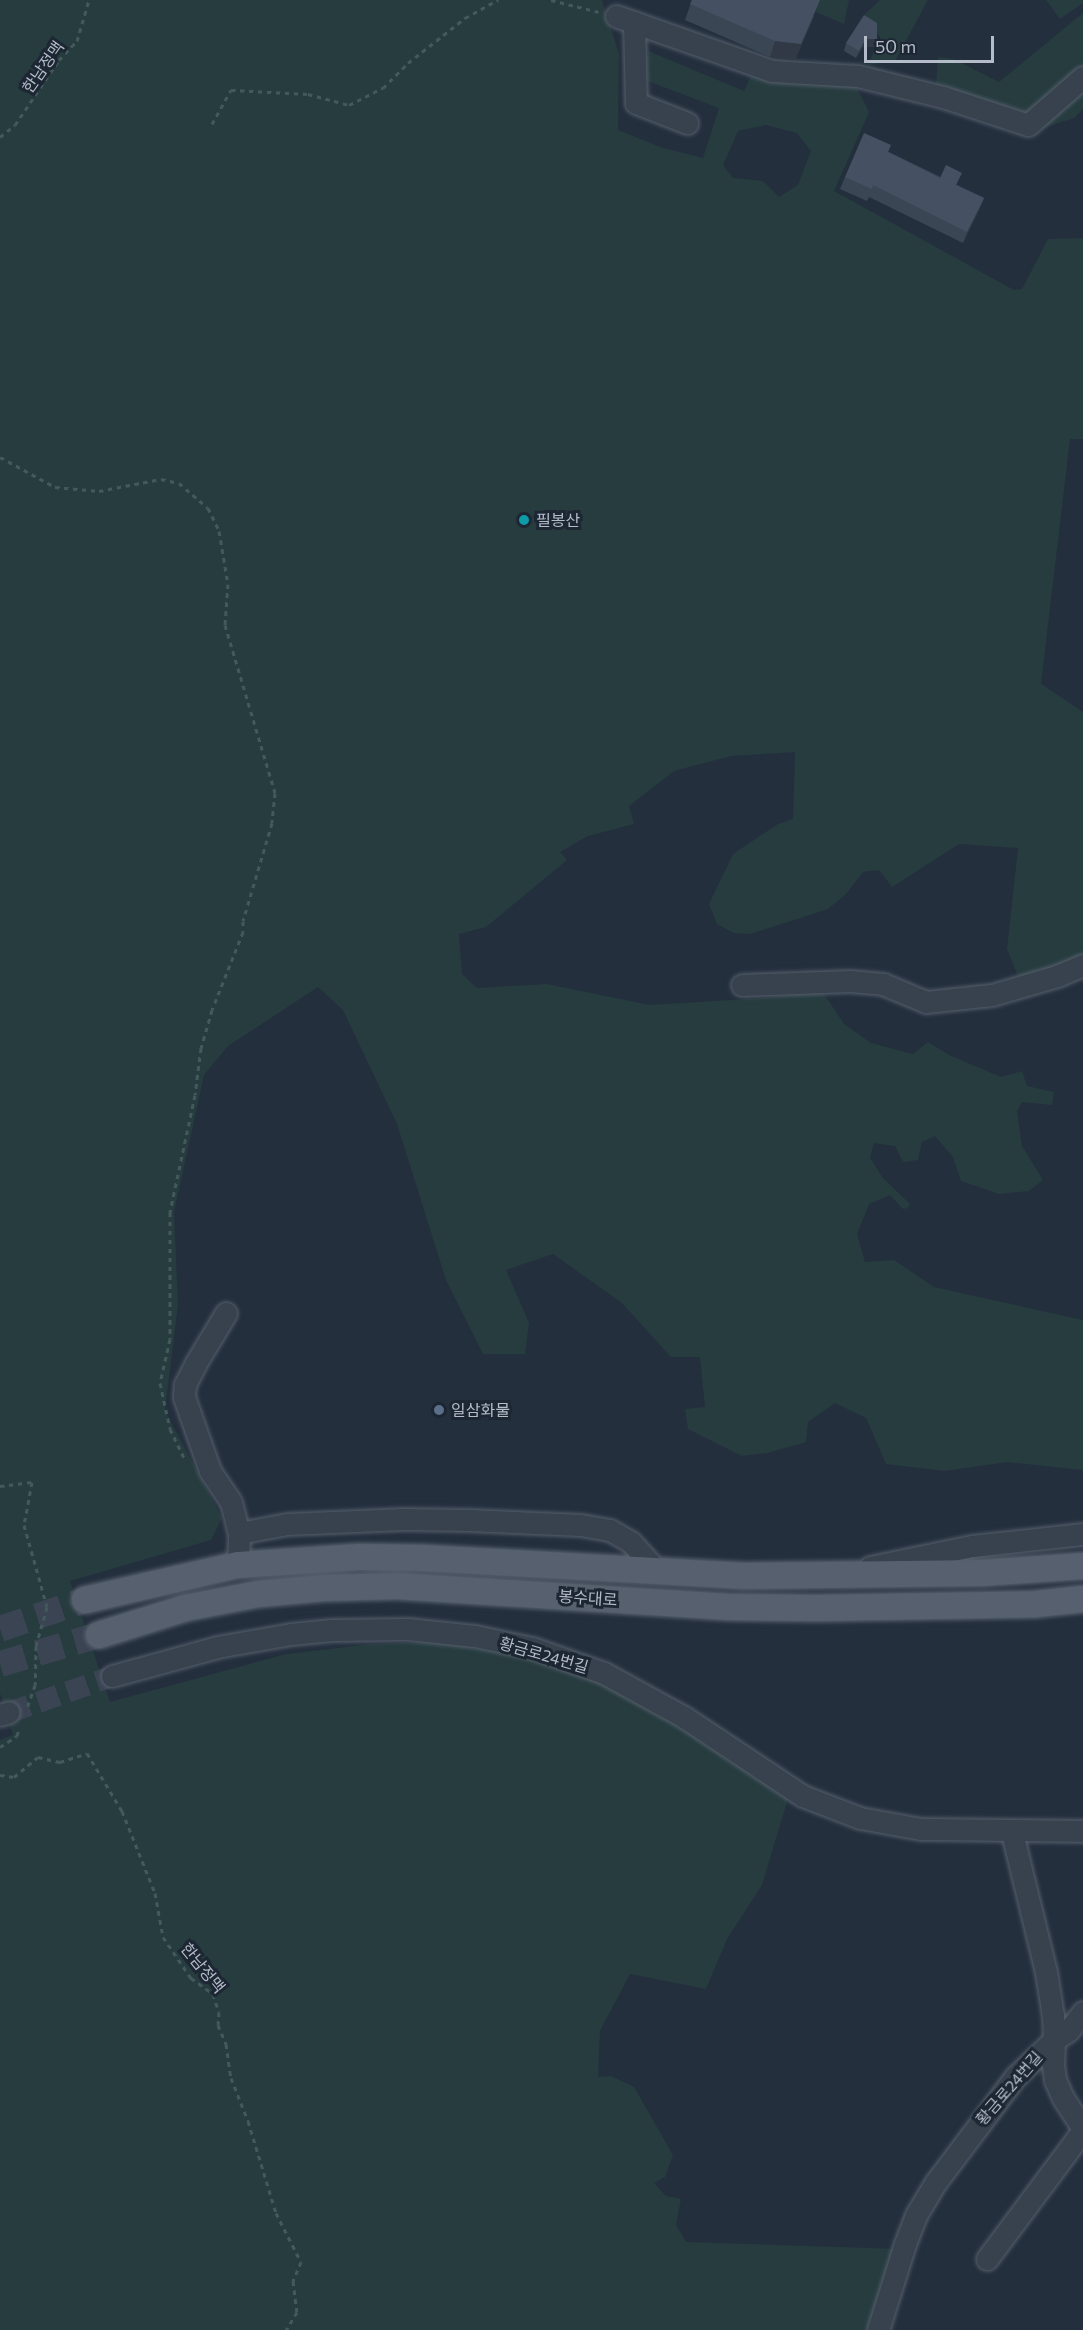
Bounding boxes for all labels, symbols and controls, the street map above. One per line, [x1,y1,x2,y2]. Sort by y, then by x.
scale bar [867,24,998,62]
text: 50 m [875,35,916,57]
street label: 한남정맥 [18,37,68,97]
place label: 필봉산 [536,510,580,530]
marker: 필봉산 [517,513,531,527]
place label: 일삼화물 [451,1400,510,1420]
marker: 일삼화물 [432,1403,446,1417]
street label: 봉수대로 [558,1586,618,1610]
street label: 황금로24번길 [497,1633,591,1677]
street label: 한남정맥 [177,1939,229,1997]
street label: 황금로24번길 [972,2047,1046,2129]

